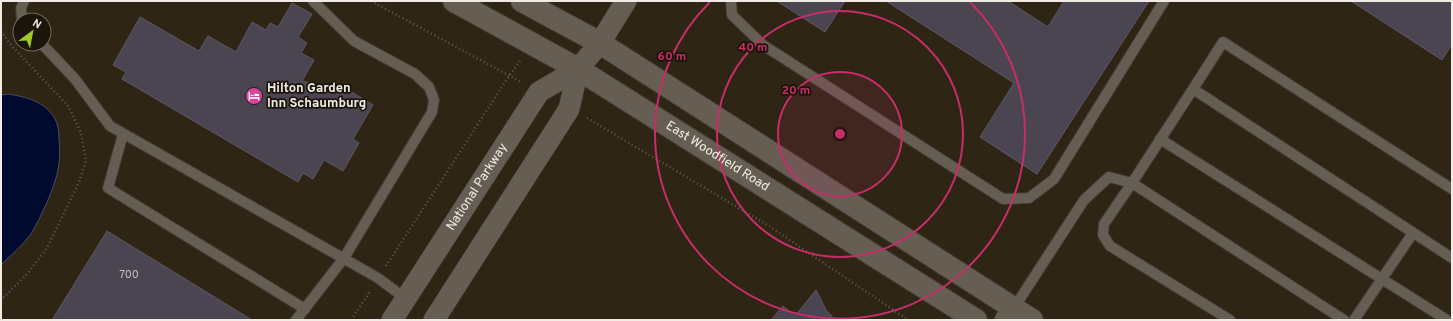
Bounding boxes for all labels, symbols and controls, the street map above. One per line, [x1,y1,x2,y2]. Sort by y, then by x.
north arrow [12,12,52,52]
text: N [30,16,44,32]
text: 40 m [738,40,768,56]
text: 60 m [658,49,686,65]
place label: Hilton Garden Inn Schaumburg [267,81,366,112]
text: 20 m [782,83,810,99]
hotel icon: Hilton Garden Inn Schaumburg [244,86,264,106]
street label: East Woodfield Road [662,118,772,195]
centre of rings [833,127,847,141]
street label: National Parkway [444,140,512,234]
house number: 700 [119,268,139,282]

